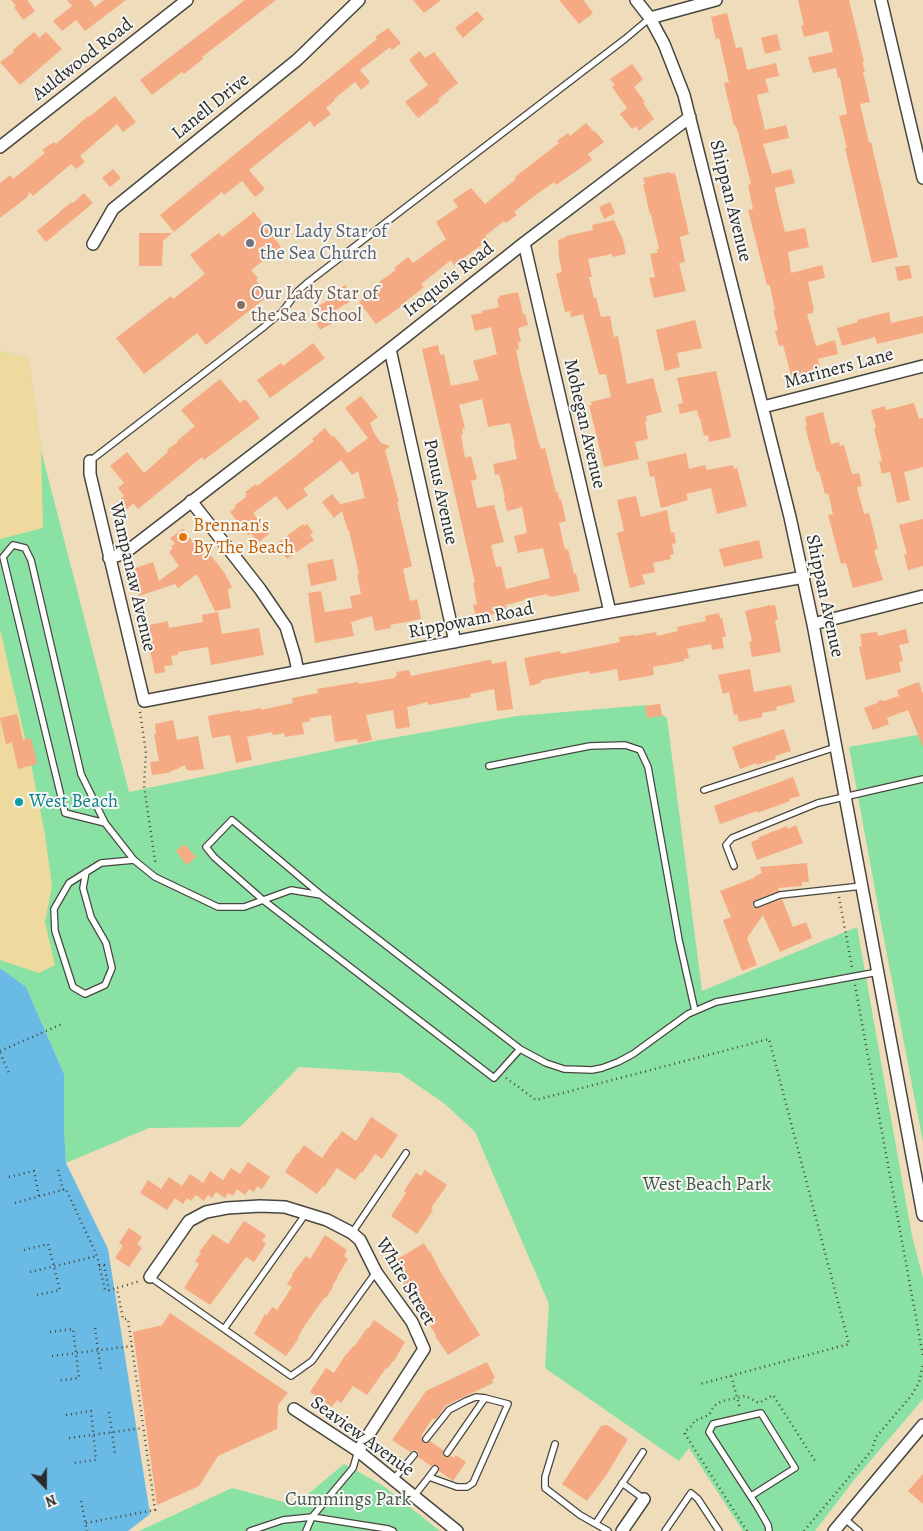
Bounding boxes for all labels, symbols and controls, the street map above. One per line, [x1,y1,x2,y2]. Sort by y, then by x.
street label: Auldwood Road [28,14,138,106]
street label: Lanell Drive [168,69,254,145]
street label: Shippan Avenue [704,138,756,264]
place label: Our Lady Star of the Sea Church [260,221,387,265]
marker: Our Lady Star of the Sea Church [244,237,256,249]
street label: Iroquois Road [399,237,499,323]
place label: Our Lady Star of the Sea School [251,283,378,327]
marker: Our Lady Star of the Sea School [235,299,247,311]
street label: Mariners Lane [782,343,896,395]
street label: Mohegan Avenue [558,357,610,491]
street label: Ponus Avenue [418,437,462,547]
street label: Wampanaw Avenue [104,500,160,654]
place label: Brennan's By The Beach [193,515,294,559]
marker: Brennan's By The Beach [177,531,189,543]
street label: Shippan Avenue [800,532,848,660]
street label: Rippowam Road [406,598,536,644]
place label: West Beach [29,791,118,813]
marker: West Beach [13,796,25,808]
park label: West Beach Park [643,1174,771,1196]
street label: White Street [370,1234,440,1330]
street label: Seaview Avenue [306,1392,418,1482]
north arrow [20,1461,70,1511]
park label: Cummings Park [285,1489,411,1511]
text: N [43,1490,59,1511]

